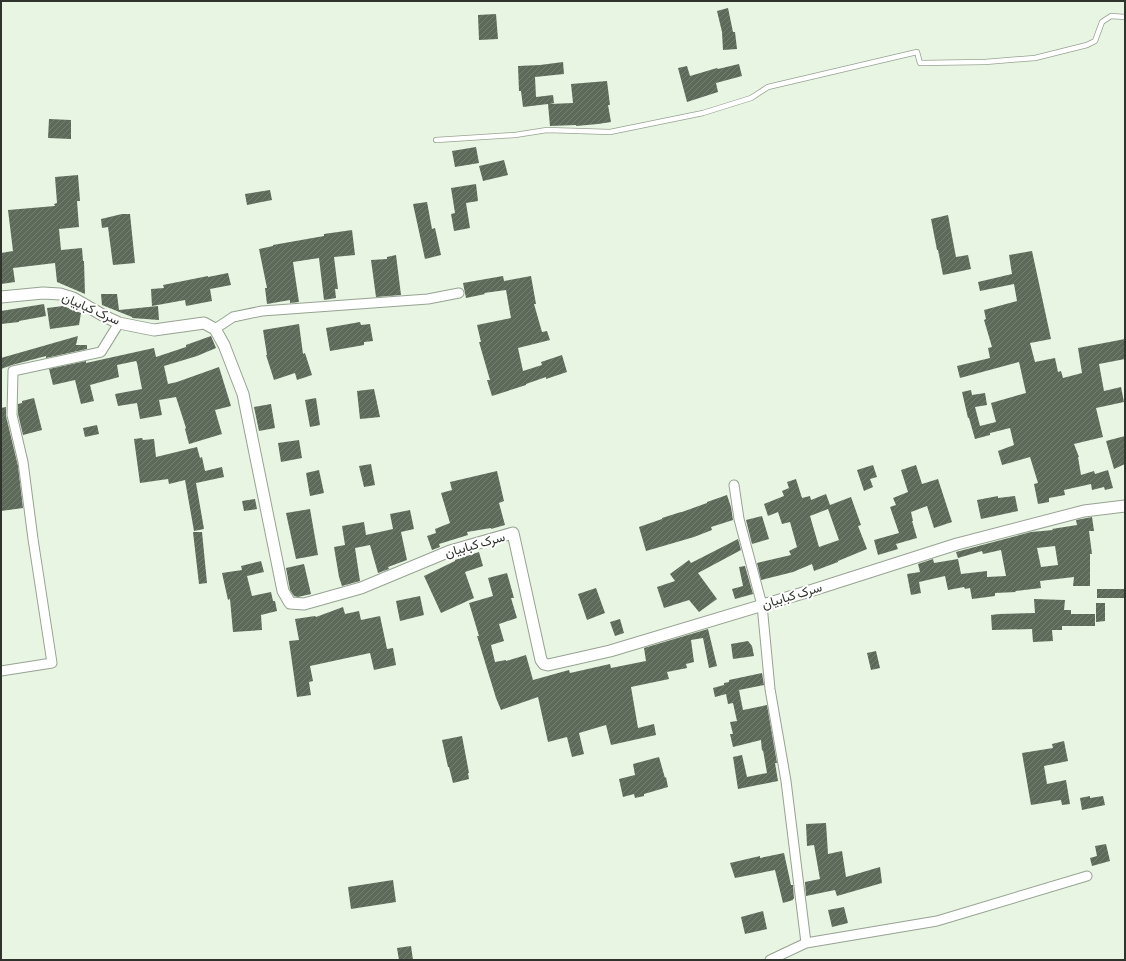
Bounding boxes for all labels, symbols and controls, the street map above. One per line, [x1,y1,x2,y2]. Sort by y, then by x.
street label: سرک کبابیان [59,289,123,329]
street label: سرک کبابیان [443,529,507,561]
street label: سرک کبابیان [760,579,824,613]

